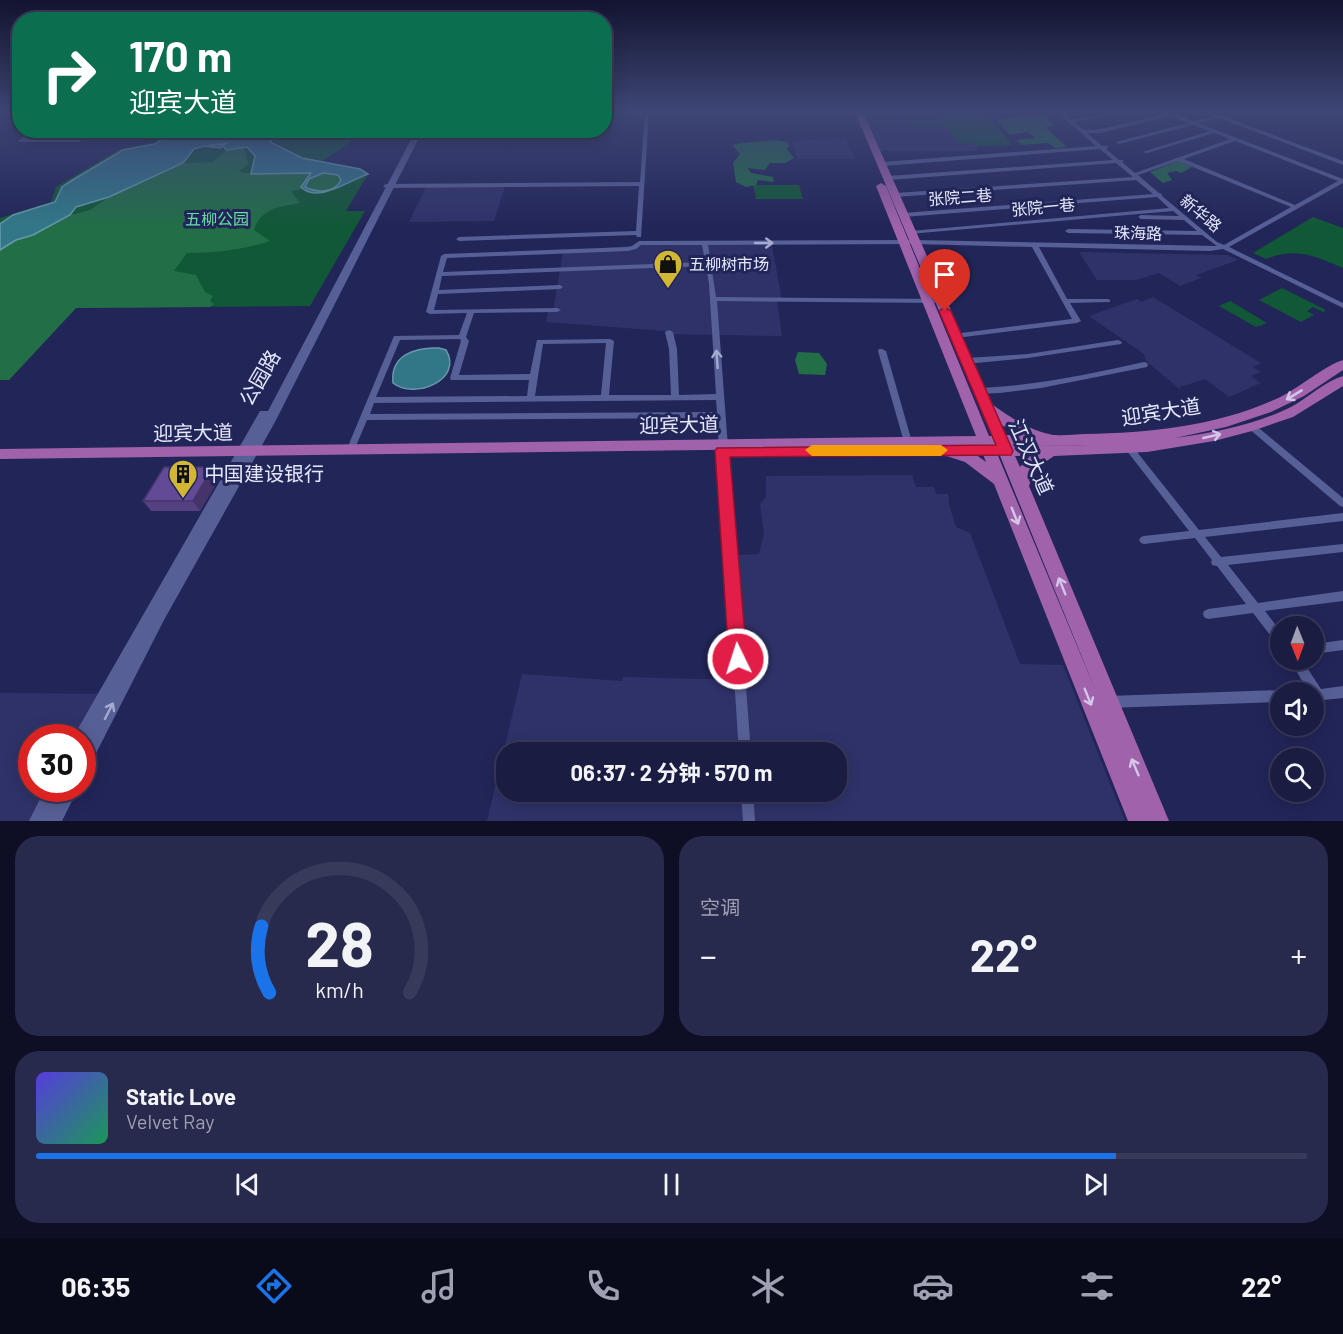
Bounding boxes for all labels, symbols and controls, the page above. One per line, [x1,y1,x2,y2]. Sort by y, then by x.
text: 170 m [129,30,232,80]
icon: right [30,36,108,114]
text: 迎宾大道 [129,85,237,117]
street label: 张院二巷 [927,185,993,208]
street label: 新华路 [1177,190,1226,235]
street label: 张院一巷 [1010,194,1076,219]
park label: 五柳公园 [185,209,249,228]
street label: 珠海路 [1114,223,1162,242]
one-way arrow [753,237,773,249]
shop icon: 五柳树市场 [652,248,684,290]
pin [919,249,970,311]
place label: 五柳树市场 [689,254,769,273]
icon: arrive [928,258,961,291]
street label: 公园路 [234,346,285,409]
one-way arrow [711,350,722,370]
one-way arrow [1286,390,1303,402]
street label: 迎宾大道 [1119,393,1202,429]
street label: 迎宾大道 [639,411,719,437]
street label: 江汉大道 [1005,415,1059,498]
street label: 迎宾大道 [153,419,233,445]
one-way arrow [1202,429,1221,441]
building icon: 中国建设银行 [167,458,199,500]
place label: 中国建设银行 [204,461,324,485]
one-way arrow [1010,506,1021,525]
one-way arrow [1055,578,1066,596]
north arrow [1270,616,1324,670]
map controls [1270,616,1324,802]
position arrow [706,627,770,691]
button: sound [1270,682,1324,736]
one-way arrow [1084,687,1095,705]
one-way arrow [104,702,116,720]
speed limit sign: 30 [18,724,96,802]
button: search [1270,748,1324,802]
one-way arrow [1129,758,1140,777]
text: 06:37 · 2 分钟 · 570 m [571,759,772,785]
text: 空调 [700,895,740,919]
text: 28 [305,905,374,979]
text: 22° [970,927,1037,981]
text: − [700,935,717,975]
text: + [1290,935,1307,975]
text: km/h [315,977,364,1002]
text: Static Love [126,1083,236,1109]
text: Velvet Ray [126,1109,215,1133]
icon: previous [231,1168,264,1201]
icon: pause [655,1168,688,1201]
icon: next [1079,1168,1112,1201]
icon: directions [253,1265,295,1307]
icon: music [418,1265,460,1307]
icon: phone [582,1265,624,1307]
icon: climate [747,1265,789,1307]
icon: car [912,1265,954,1307]
icon: filters [1076,1265,1118,1307]
text: 06:35 [61,1270,130,1302]
text: 22° [1241,1270,1282,1302]

